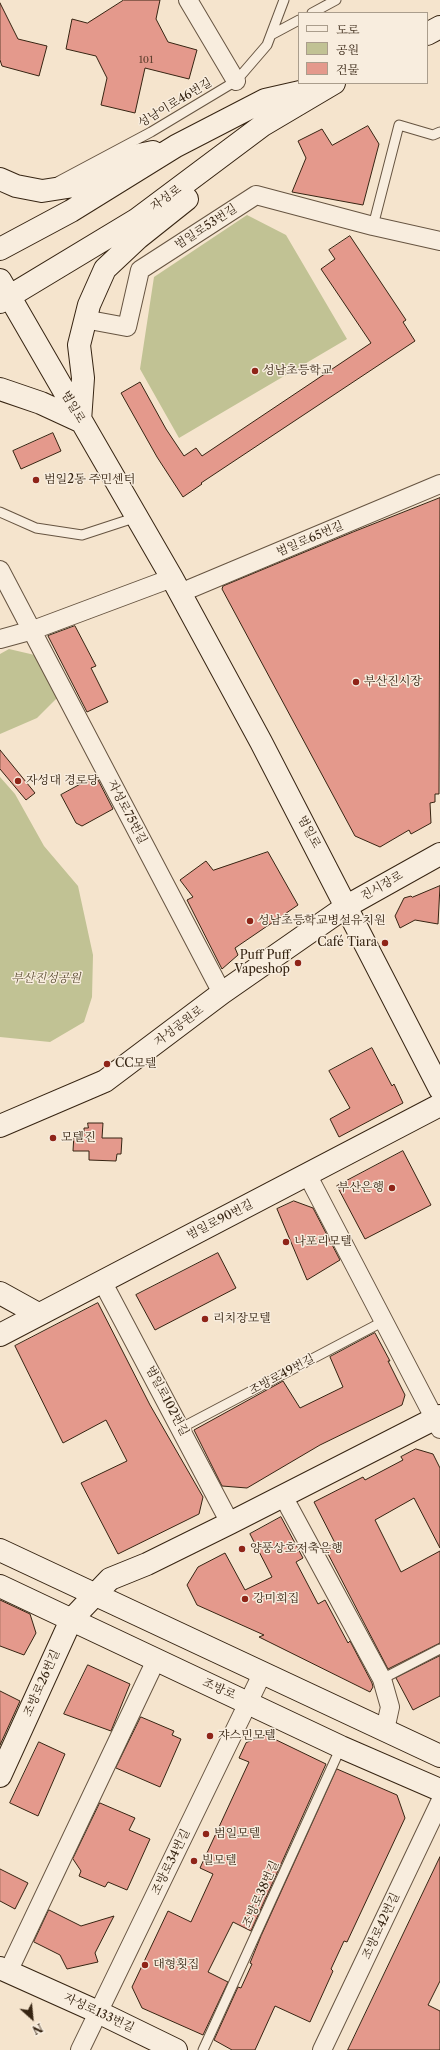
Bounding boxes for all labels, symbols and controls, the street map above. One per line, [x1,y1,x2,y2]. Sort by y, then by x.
legend [298,12,428,84]
text: 도로 [336,22,359,37]
text: 공원 [336,42,359,57]
house number: 101 [139,54,153,66]
text: 건물 [336,62,359,77]
street label: 성남이로46번길 [135,75,215,131]
street label: 자성로 [148,182,184,214]
street label: 범일로53번길 [172,202,240,252]
place label: 성남초등학교 [263,364,333,378]
marker: 성남초등학교 [250,366,260,376]
street label: 범일로 [58,388,88,426]
place label: 범일2동 주민센터 [44,473,135,487]
marker: 범일2동 주민센터 [31,475,41,485]
street label: 범일로65번길 [274,518,346,560]
place label: 부산진시장 [364,675,422,689]
marker: 부산진시장 [351,677,361,687]
place label: 자성대 경로당 [26,774,99,788]
marker: 자성대 경로당 [13,776,23,786]
street label: 자성로75번길 [104,778,150,846]
street label: 범일로 [294,813,324,851]
street label: 진시장로 [358,868,406,904]
place label: 성남초등학교병설유치원 [258,914,386,928]
marker: 성남초등학교병설유치원 [245,916,255,926]
place label: Café Tiara [317,936,377,950]
marker: Café Tiara [380,938,390,948]
place label: Puff Puff Vapeshop [235,949,290,977]
marker: Puff Puff Vapeshop [293,958,303,968]
park label: 부산진성공원 [11,972,81,986]
street label: 자성공원로 [152,1003,206,1049]
place label: CC모텔 [115,1057,157,1071]
marker: CC모텔 [102,1059,112,1069]
place label: 모텔진 [61,1131,96,1145]
marker: 모텔진 [48,1133,58,1143]
place label: 부산은행 [338,1181,384,1195]
marker: 부산은행 [387,1183,397,1193]
street label: 범일로90번길 [184,1197,256,1243]
place label: 나포리모텔 [294,1235,352,1249]
marker: 나포리모텔 [281,1237,291,1247]
place label: 리치장모텔 [213,1312,271,1326]
marker: 리치장모텔 [200,1314,210,1324]
street label: 조방로49번길 [247,1352,317,1398]
street label: 범일로102번길 [142,1363,192,1439]
place label: 양풍상호저축은행 [250,1542,343,1556]
marker: 양풍상호저축은행 [237,1544,247,1554]
place label: 강미회집 [253,1592,299,1606]
marker: 강미회집 [240,1594,250,1604]
street label: 조방로26번길 [21,1647,63,1719]
street label: 조방로 [200,1675,238,1703]
place label: 쟈스민모텔 [218,1729,276,1743]
marker: 쟈스민모텔 [205,1731,215,1741]
street label: 조방로34번길 [149,1827,193,1897]
place label: 범일모텔 [214,1827,260,1841]
marker: 범일모텔 [201,1829,211,1839]
place label: 빌모텔 [202,1854,237,1868]
marker: 빌모텔 [189,1856,199,1866]
street label: 조방로38번길 [240,1858,282,1930]
street label: 조방로42번길 [359,1890,403,1962]
place label: 대형횟집 [153,1958,199,1972]
marker: 대형횟집 [140,1960,150,1970]
street label: 자성로133번길 [61,1990,137,2036]
north arrow [12,1998,52,2038]
text: N [30,2020,45,2037]

